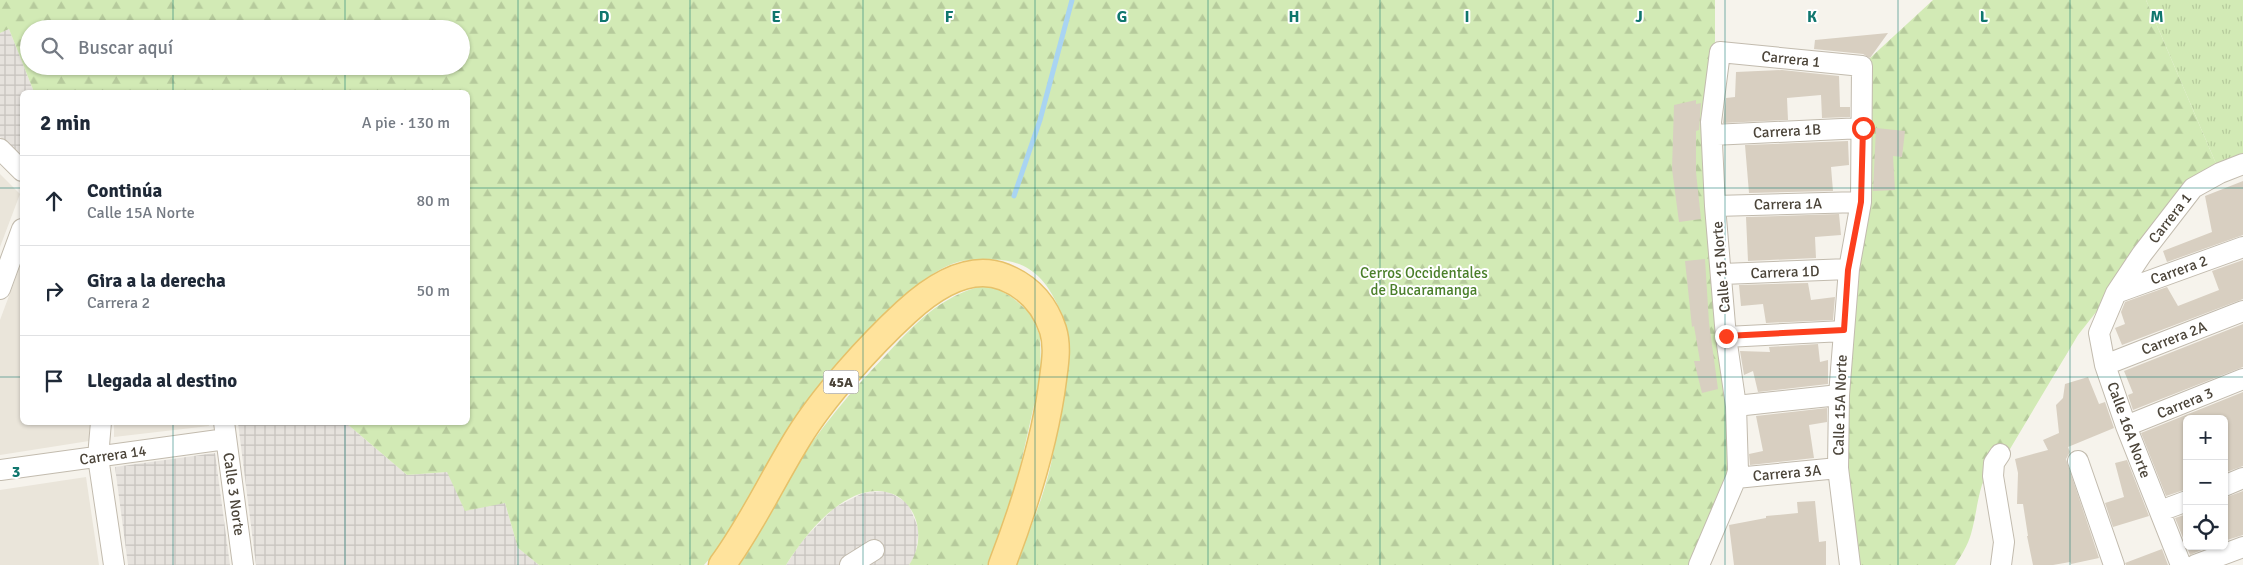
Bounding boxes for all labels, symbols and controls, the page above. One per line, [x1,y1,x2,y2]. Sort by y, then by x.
text: D [599,7,610,27]
text: E [771,7,781,27]
text: F [945,7,954,27]
text: G [1117,7,1127,27]
text: H [1289,7,1299,27]
text: I [1464,7,1470,27]
text: J [1635,7,1643,27]
text: K [1807,7,1817,27]
text: L [1980,7,1989,27]
text: M [2150,7,2164,27]
search box [20,20,470,75]
icon: search [38,34,66,62]
text: Buscar aquí [78,36,173,60]
street label: Carrera 1 [1761,47,1821,71]
text: 2 min [40,110,91,136]
text: A pie · 130 m [362,113,450,133]
route start [1852,117,1875,140]
street label: Carrera 1B [1752,120,1822,142]
text: Continúa [87,179,162,203]
icon: ahead [40,187,68,215]
street label: Carrera 1 [2145,189,2195,247]
text: 80 m [416,191,450,211]
street label: Carrera 1A [1754,194,1822,214]
text: Calle 15A Norte [87,203,195,223]
street label: Calle 15 Norte [1708,220,1734,314]
street label: Carrera 2 [2148,251,2210,289]
street label: Carrera 1D [1750,262,1820,282]
park label: Cerros Occidentales de Bucaramanga [1360,264,1488,299]
text: Gira a la derecha [87,269,226,293]
icon: right [40,277,68,305]
text: 50 m [416,281,450,301]
text: Carrera 2 [87,293,150,313]
street label: Carrera 2A [2139,317,2209,359]
route end [1715,325,1738,348]
street label: Calle 15A Norte [1829,354,1851,456]
icon: arrive [40,367,68,395]
text: Llegada al destino [87,369,237,393]
road number: 45A [824,371,858,394]
street label: Calle 16A Norte [2103,379,2155,481]
street label: Carrera 3 [2154,384,2216,422]
map controls [2183,415,2228,550]
button: + [2183,415,2228,460]
street label: Carrera 14 [78,441,148,469]
street label: Calle 3 Norte [219,451,249,537]
button: − [2183,460,2228,505]
street label: Carrera 3A [1752,461,1822,485]
text: 3 [12,462,20,482]
button: locate [2183,505,2228,550]

